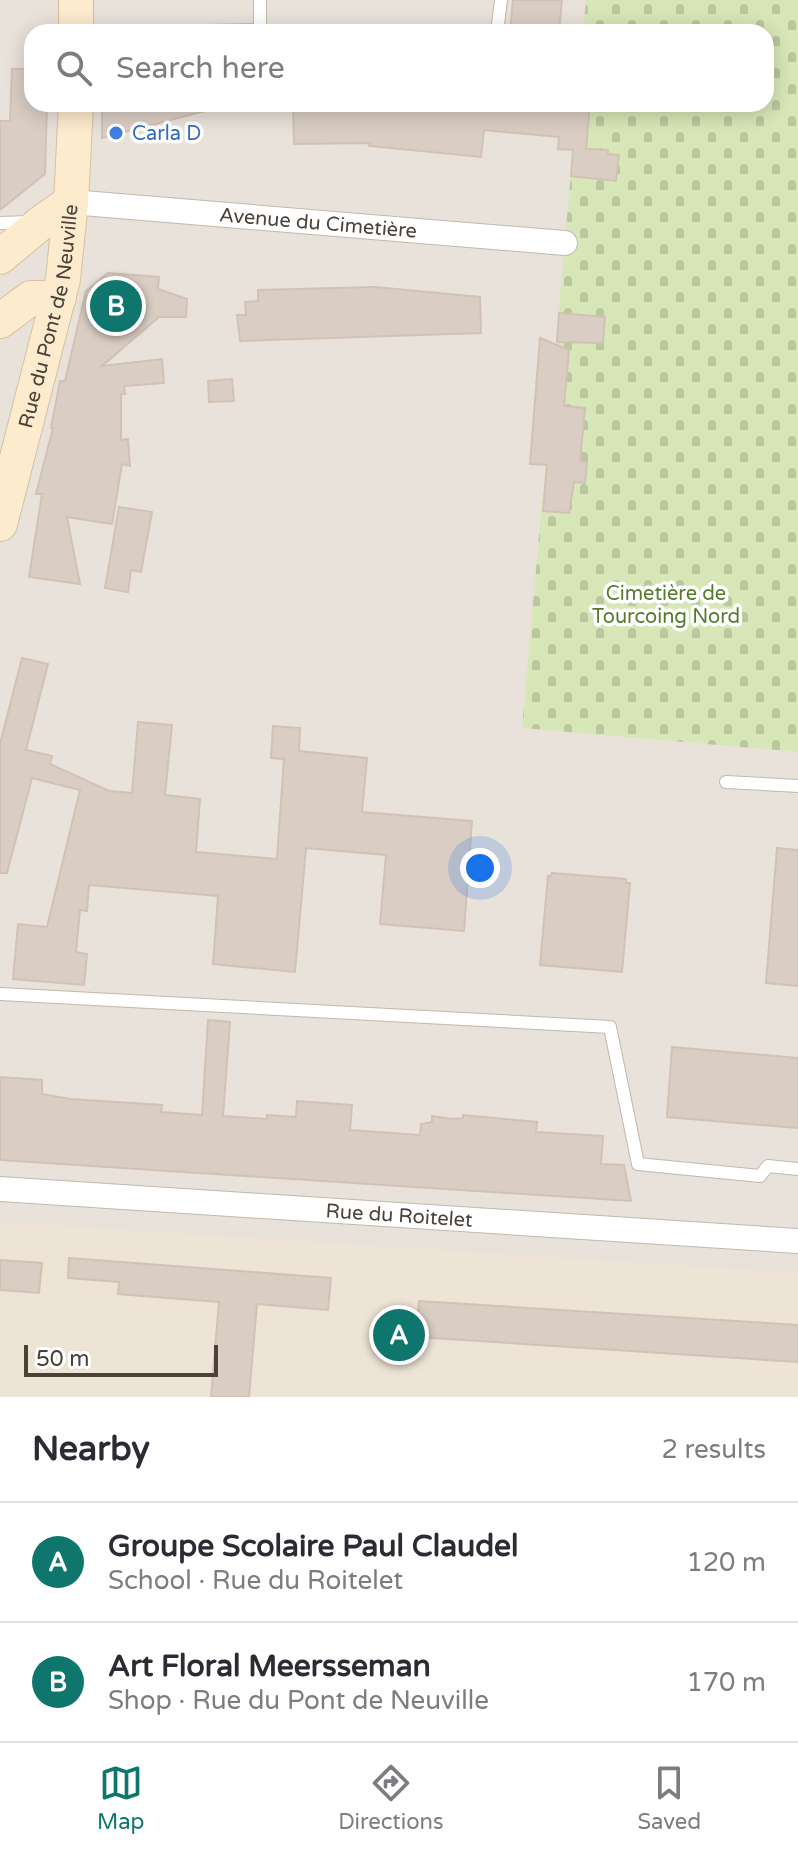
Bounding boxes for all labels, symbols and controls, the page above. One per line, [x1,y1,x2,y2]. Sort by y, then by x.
search box [24,24,774,112]
icon: search [52,46,96,90]
text: Search here [116,50,285,87]
place label: Carla D [132,122,201,146]
marker: Carla D [107,124,125,142]
street label: Rue du Pont de Neuville [14,203,84,431]
street label: Avenue du Cimetière [218,203,418,244]
pin: B [90,276,142,336]
park label: Cimetière de Tourcoing Nord [592,582,740,629]
your location [460,848,500,888]
street label: Rue du Roitelet [325,1199,474,1233]
pin: A [373,1305,425,1365]
scale bar [24,1341,218,1377]
text: 50 m [36,1346,90,1372]
text: Nearby [32,1429,150,1470]
text: 2 results [661,1434,766,1465]
text: Groupe Scolaire Paul Claudel [108,1528,519,1565]
text: A [48,1547,68,1578]
text: 120 m [686,1547,766,1578]
text: School · Rue du Roitelet [108,1565,403,1596]
text: Art Floral Meersseman [108,1648,431,1685]
text: B [49,1667,67,1698]
text: 170 m [686,1667,766,1698]
text: Shop · Rue du Pont de Neuville [108,1685,489,1716]
tab: Map [97,1761,144,1835]
tab: Directions [338,1761,444,1835]
tab: Saved [637,1761,701,1835]

